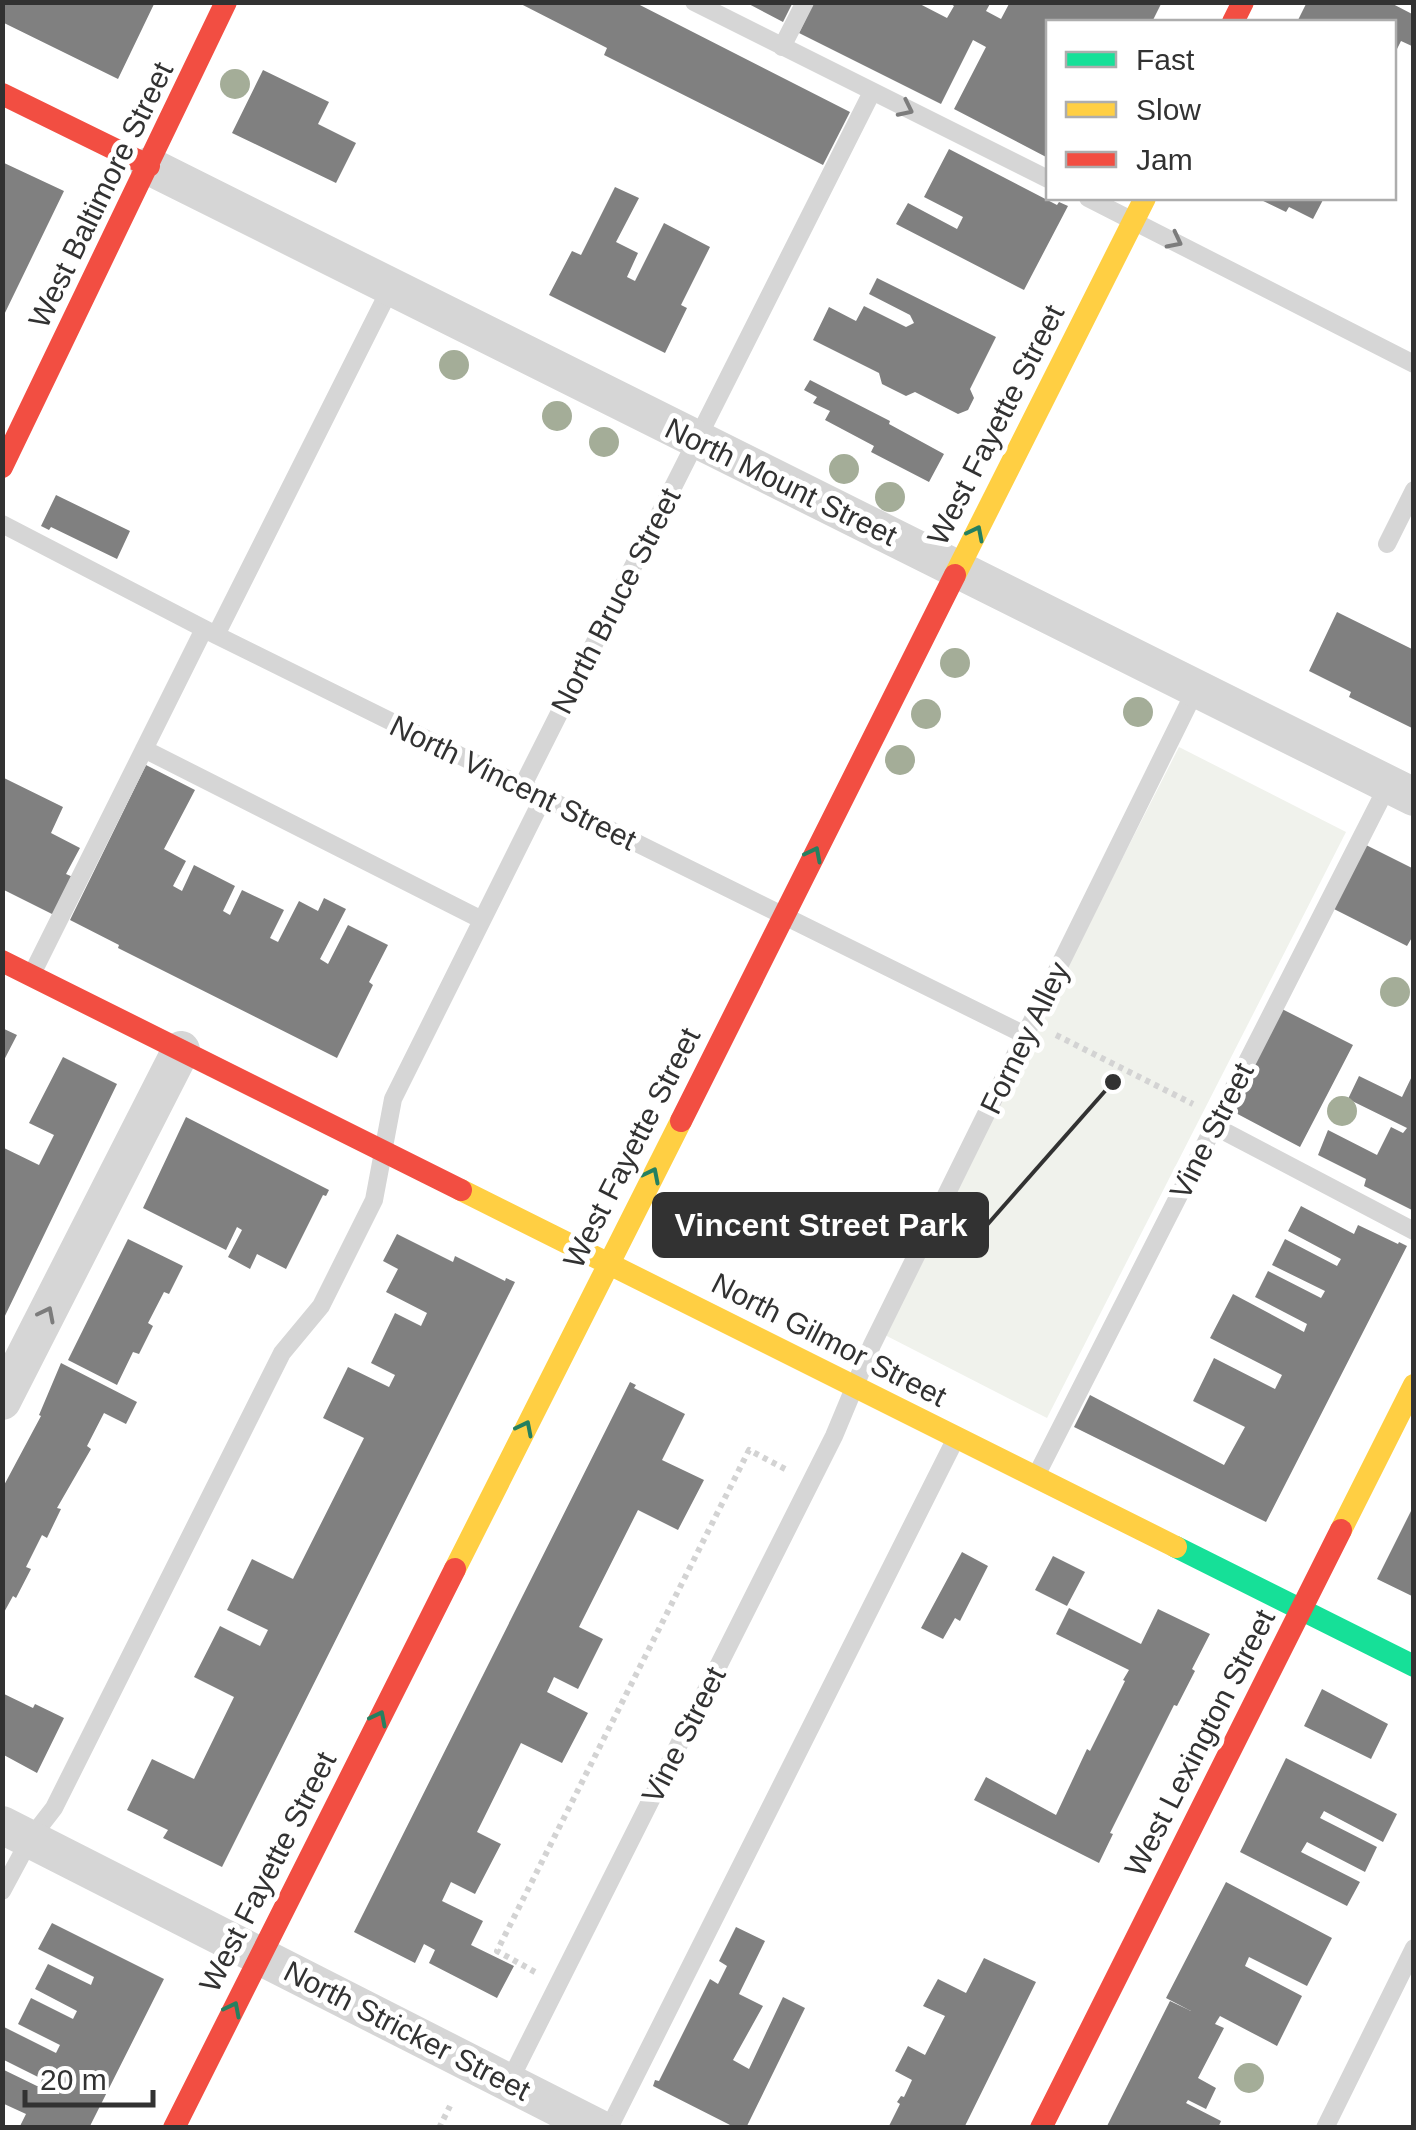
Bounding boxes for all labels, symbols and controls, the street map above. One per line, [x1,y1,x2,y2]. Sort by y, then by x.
legend [1046,20,1396,200]
text: Fast [1136,43,1195,76]
street label: West Baltimore Street [22,56,179,333]
text: Slow [1136,93,1201,126]
one-way arrow [896,97,914,116]
text: Jam [1136,143,1193,176]
one-way arrow [1164,229,1182,249]
street label: West Fayette Street [921,299,1071,550]
street label: North Mount Street [660,411,903,552]
street label: North Bruce Street [544,482,687,719]
one-way arrow [964,525,983,543]
street label: North Vincent Street [385,709,642,857]
one-way arrow [802,846,822,864]
street label: Forney Alley [974,956,1076,1119]
street label: West Fayette Street [557,1022,707,1273]
street label: Vine Street [1163,1057,1260,1204]
one-way arrow [640,1168,659,1186]
callout: Vincent Street Park [654,1194,987,1256]
text: Vincent Street Park [675,1207,968,1243]
street label: North Gilmor Street [707,1266,952,1413]
one-way arrow [35,1306,54,1324]
one-way arrow [512,1420,532,1438]
street label: West Lexington Street [1118,1603,1281,1882]
street label: Vine Street [635,1661,732,1808]
one-way arrow [367,1711,386,1729]
street label: West Fayette Street [193,1746,343,1997]
street label: North Stricker Street [279,1954,536,2107]
one-way arrow [221,2001,241,2019]
scale bar [25,2045,152,2107]
text: 20 m [40,2063,107,2096]

